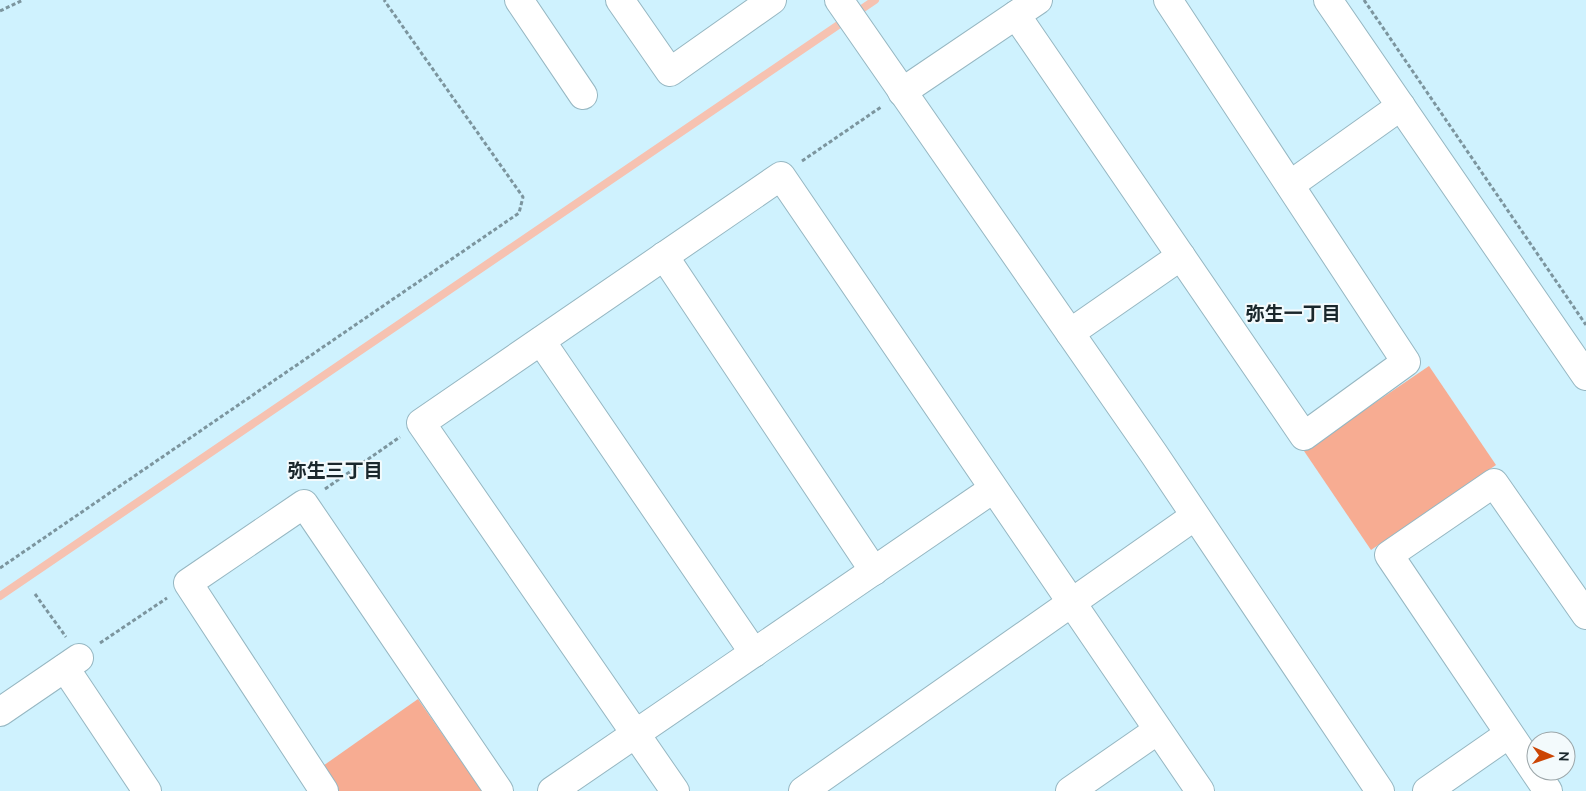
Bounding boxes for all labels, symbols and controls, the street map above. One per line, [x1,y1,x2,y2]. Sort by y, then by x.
district label: 弥生一丁目 [1245,302,1341,324]
district label: 弥生三丁目 [287,459,383,481]
north arrow [1526,731,1576,781]
text: N [1556,751,1572,762]

